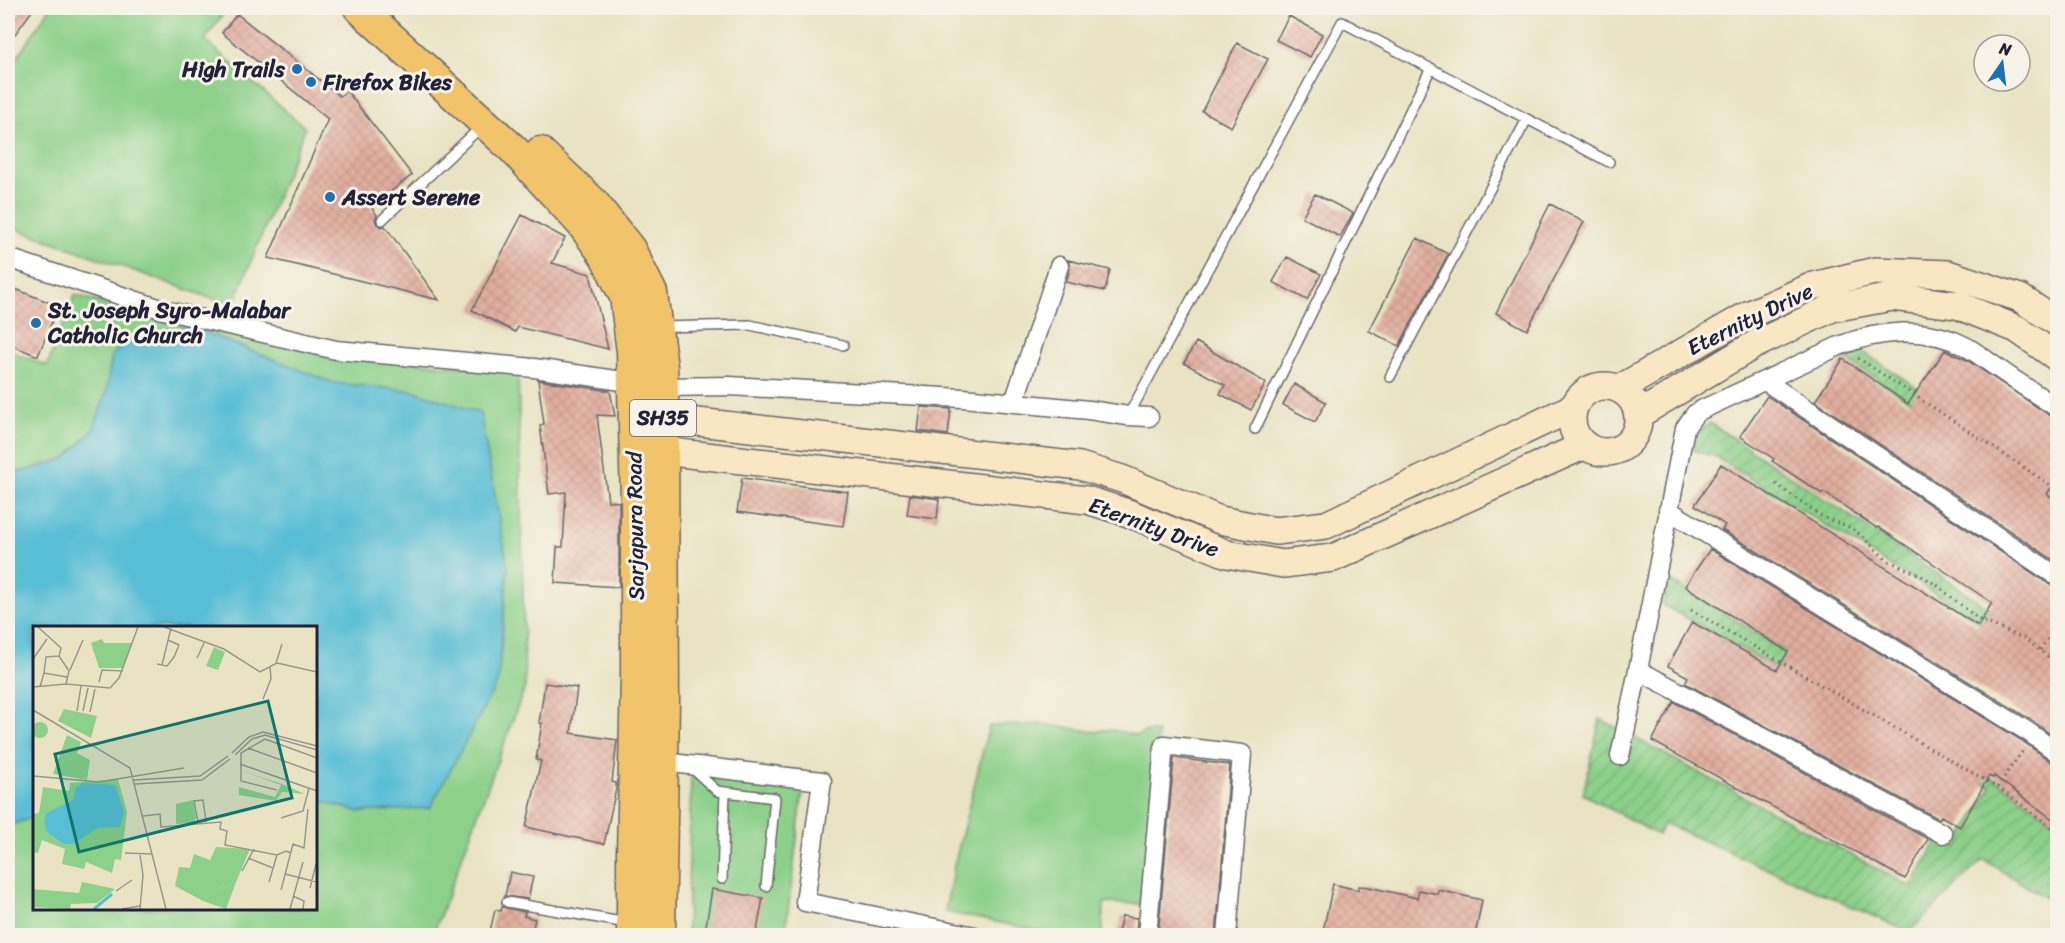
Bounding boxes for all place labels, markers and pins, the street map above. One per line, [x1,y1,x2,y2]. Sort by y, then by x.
place label: High Trails [181,50,286,89]
marker: High Trails [290,62,304,76]
place label: Firefox Bikes [322,63,453,102]
marker: Firefox Bikes [304,75,318,89]
place label: Assert Serene [341,178,481,217]
marker: Assert Serene [323,190,337,204]
place label: St. Joseph Syro-Malabar Catholic Church [47,291,292,355]
marker: St. Joseph Syro-Malabar Catholic Church [29,316,43,330]

